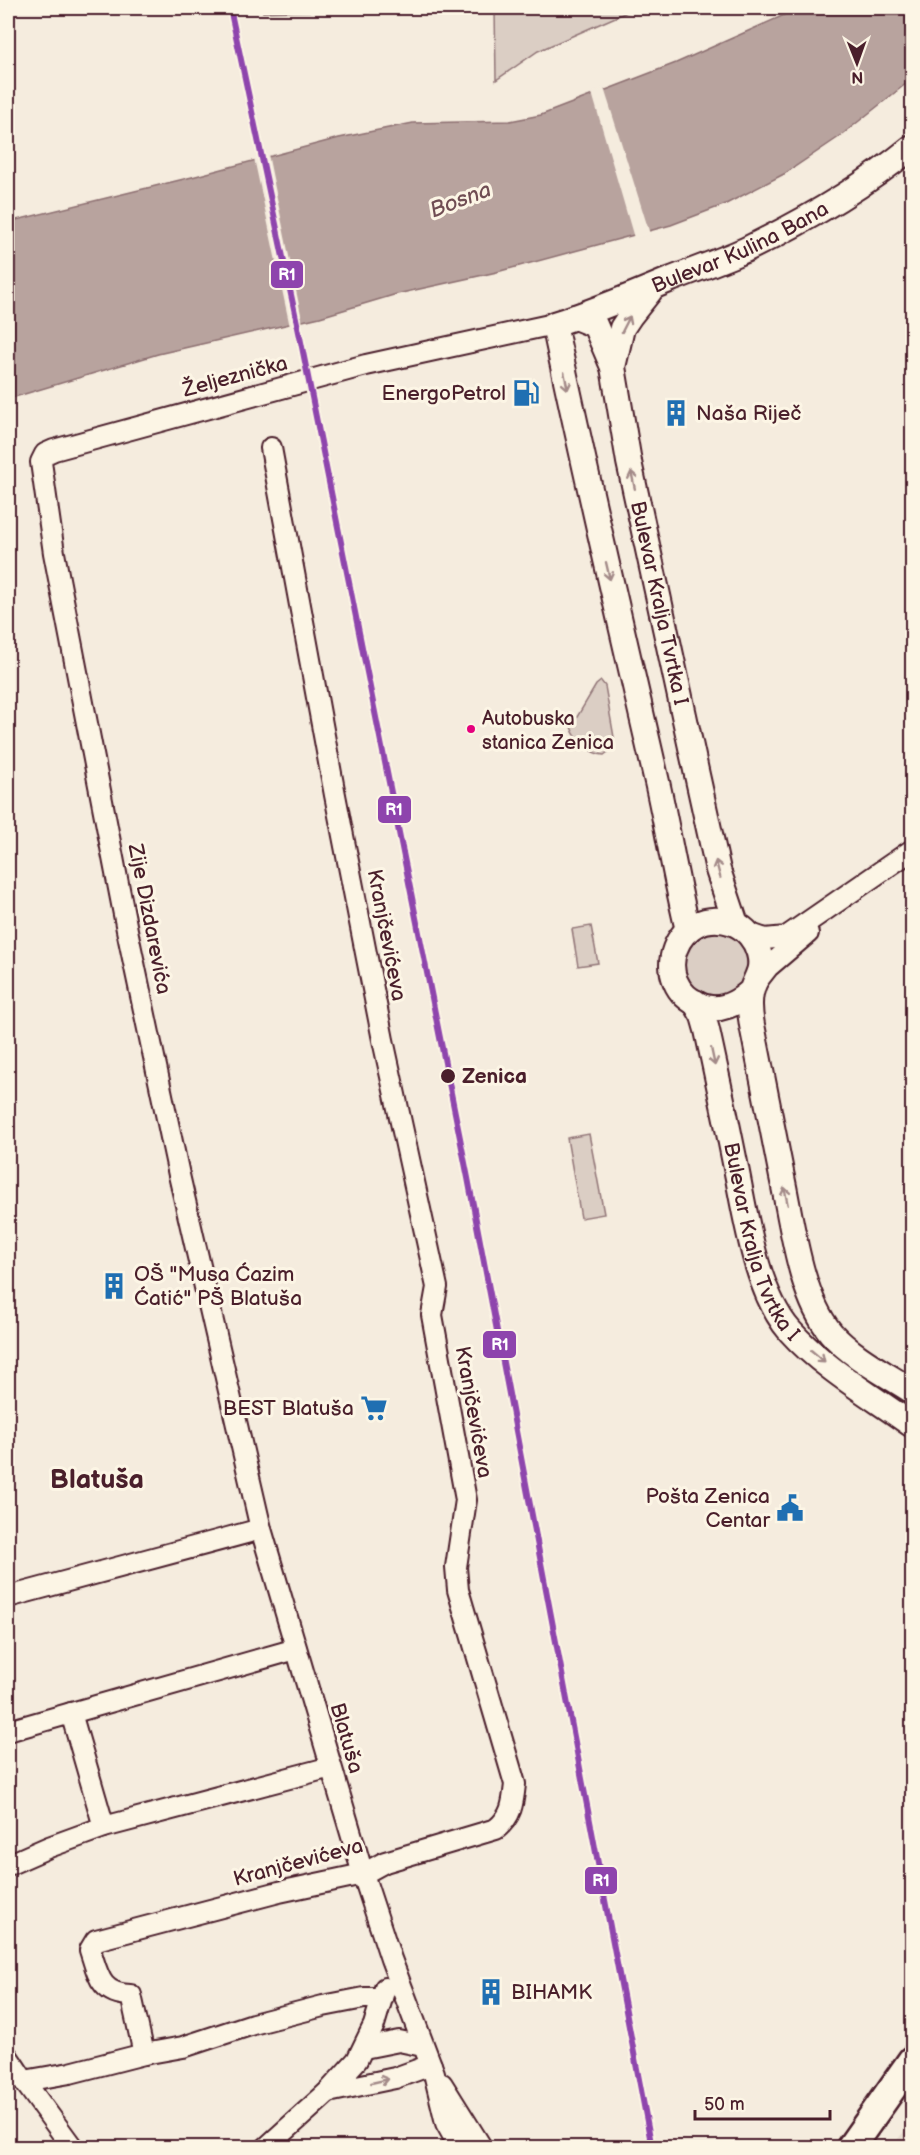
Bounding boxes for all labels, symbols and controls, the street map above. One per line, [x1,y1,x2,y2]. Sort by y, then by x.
north arrow [827,33,887,93]
text: N [851,67,863,86]
water label: Bosna [426,176,495,224]
street label: Bulevar Kulina Bana [648,196,833,299]
line badge: R1 [270,260,304,289]
text: R1 [278,266,296,285]
one-way arrow [620,316,632,333]
street label: Željeznička [179,351,290,403]
one-way arrow [560,371,572,390]
fuel station icon: EnergoPetrol [511,378,541,408]
place label: EnergoPetrol [382,381,506,406]
building icon: Naša Riječ [661,398,691,428]
place label: Naša Riječ [696,401,801,426]
one-way arrow [627,471,638,490]
street label: Bulevar Kralja Tvrtka I [625,499,693,707]
one-way arrow [602,562,614,581]
place label: Autobuska stanica Zenica [482,707,614,755]
marker: Autobuska stanica Zenica [465,723,477,735]
line badge: R1 [377,795,412,824]
text: R1 [385,801,403,820]
street label: Zije Dizdarevića [122,841,176,996]
one-way arrow [712,860,723,879]
street label: Kranjčevićeva [362,867,412,1003]
one-way arrow [707,1048,719,1067]
place label: Zenica [462,1064,527,1089]
marker: Zenica [439,1067,457,1085]
street label: Bulevar Kralja Tvrtka I [718,1140,805,1346]
one-way arrow [780,1187,791,1207]
place label: OŠ "Musa Ćazim Ćatić" PŠ Blatuša [134,1262,302,1311]
building icon: OŠ "Musa Ćazim Ćatić" PŠ Blatuša [99,1271,129,1301]
line badge: R1 [482,1330,517,1359]
text: R1 [491,1336,509,1355]
street label: Kranjčevićeva [450,1344,497,1480]
one-way arrow [810,1350,826,1363]
supermarket icon: BEST Blatuša [359,1393,389,1423]
place label: BEST Blatuša [223,1396,354,1421]
district label: Blatuša [50,1464,144,1496]
place label: Pošta Zenica Centar [646,1484,770,1533]
public building icon: Pošta Zenica Centar [775,1493,805,1523]
street label: Blatuša [325,1700,369,1776]
street label: Kranjčevićeva [230,1833,366,1892]
line badge: R1 [584,1866,618,1895]
text: R1 [592,1872,610,1891]
building icon: BIHAMK [476,1977,506,2007]
place label: BIHAMK [511,1980,592,2005]
one-way arrow [371,2075,390,2087]
scale bar [695,2083,830,2121]
text: 50 m [704,2094,745,2115]

